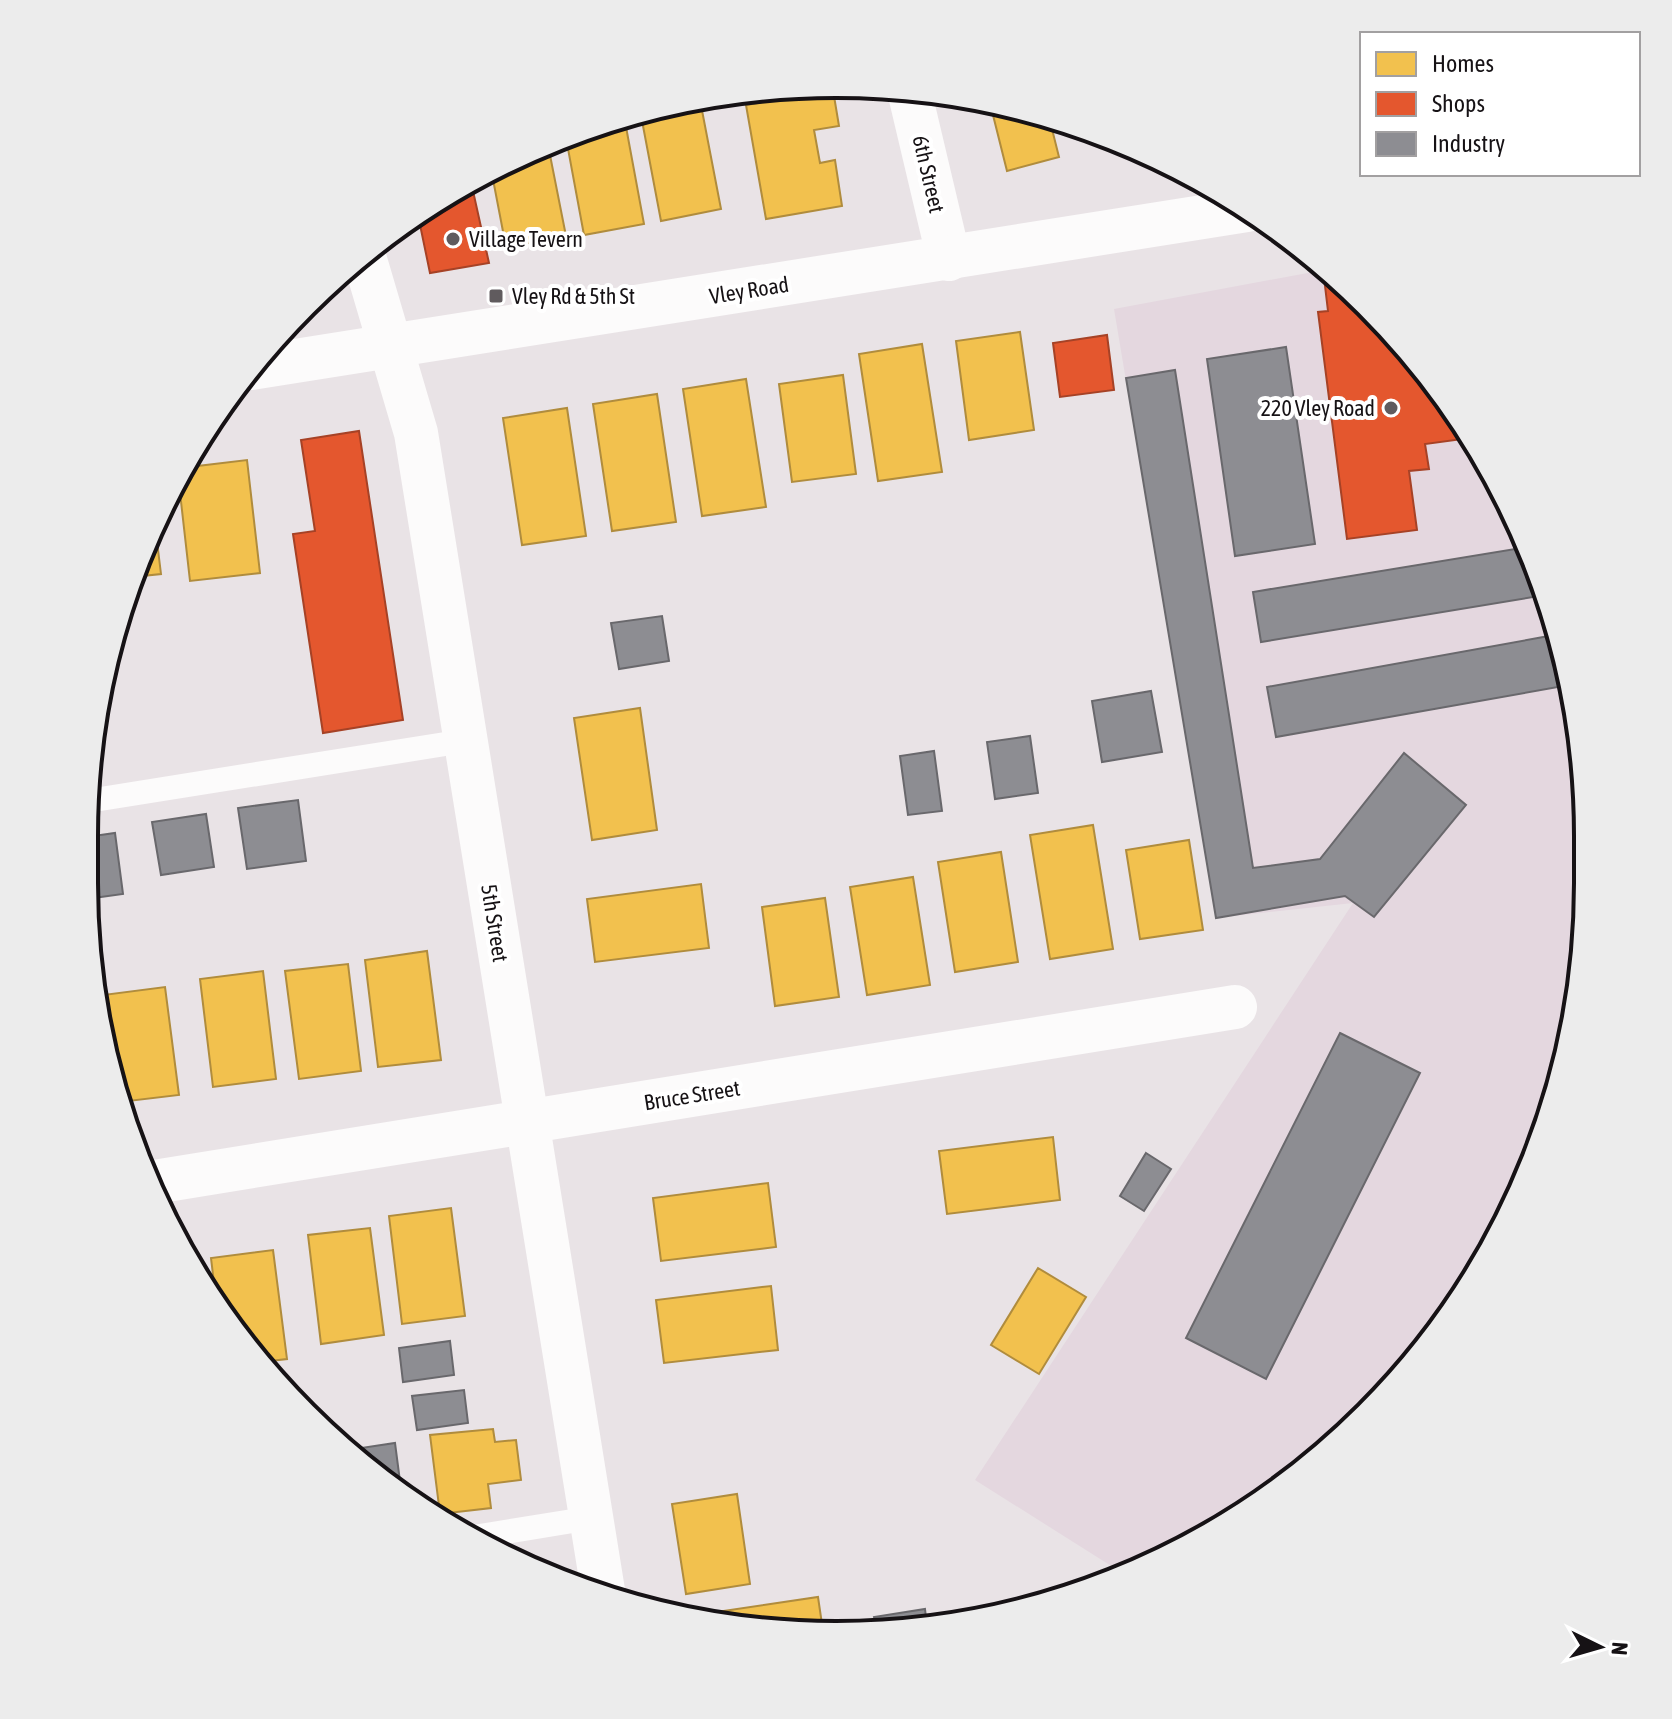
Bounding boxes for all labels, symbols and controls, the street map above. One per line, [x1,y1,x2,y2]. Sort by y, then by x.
legend [1360,32,1640,176]
text: Homes [1432,50,1494,77]
text: Shops [1432,90,1485,117]
text: Industry [1432,130,1505,157]
street label: 6th Street [907,133,951,215]
place label: Village Tevern [469,226,583,252]
marker: Village Tevern [444,230,462,248]
street label: Vley Road [707,271,791,309]
place label: Vley Rd & 5th St [512,283,635,309]
marker: Vley Rd & 5th St [487,287,505,305]
place label: 220 Vley Road [1261,395,1375,421]
marker: 220 Vley Road [1382,399,1400,417]
street label: 5th Street [476,882,514,964]
street label: Bruce Street [642,1075,742,1115]
north arrow [1560,1607,1640,1687]
text: N [1606,1641,1633,1656]

